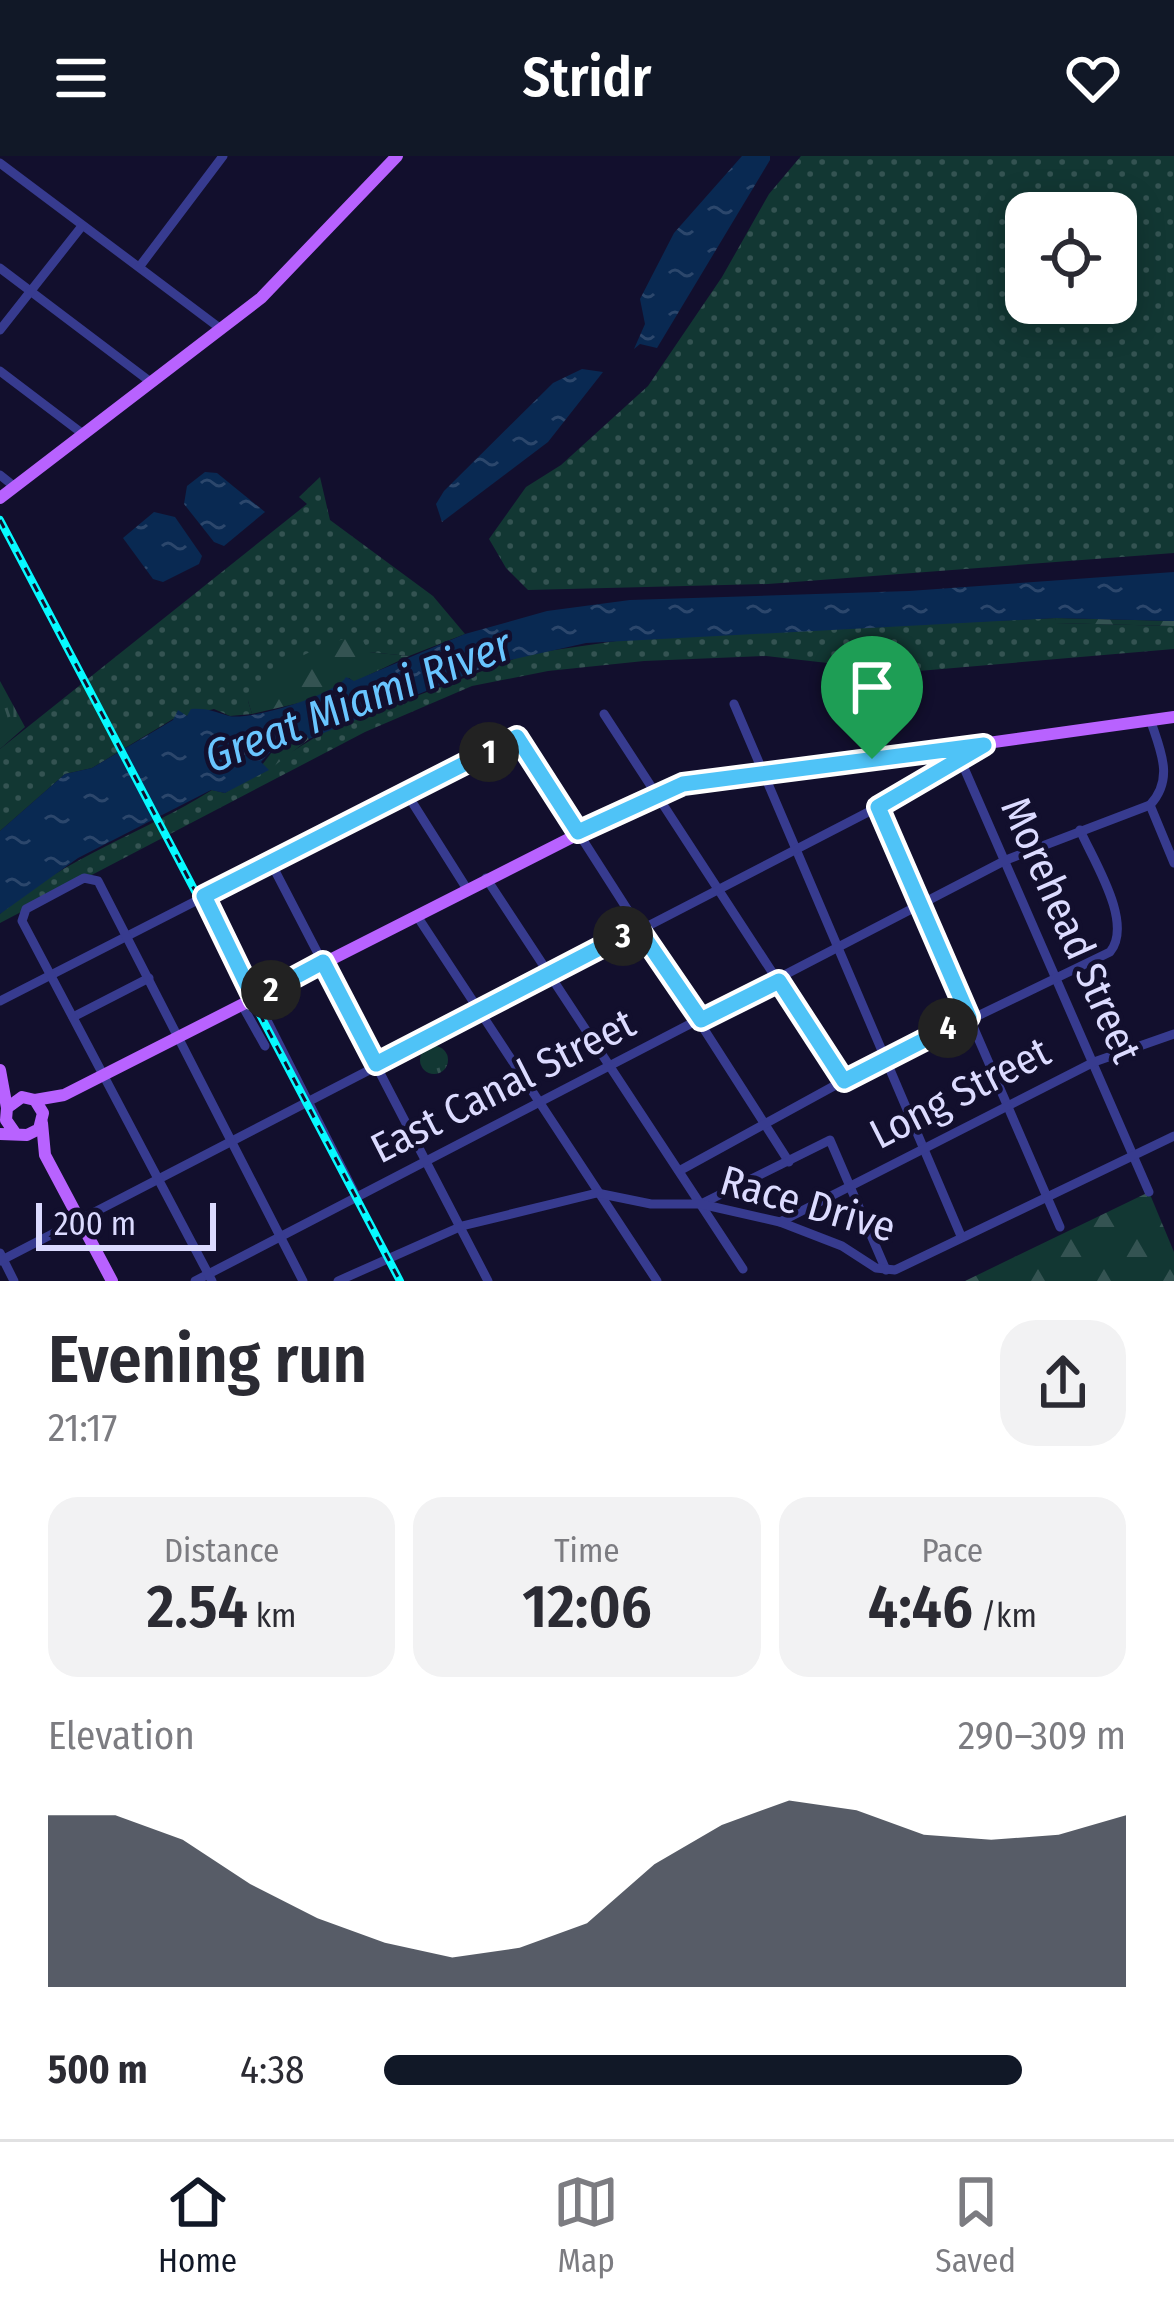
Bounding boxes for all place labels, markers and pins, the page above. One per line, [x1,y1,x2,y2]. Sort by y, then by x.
pin [821,636,923,759]
pin: 1 [459,722,519,782]
pin: 3 [593,906,653,966]
pin: 2 [241,960,301,1020]
pin: 4 [918,998,978,1058]

